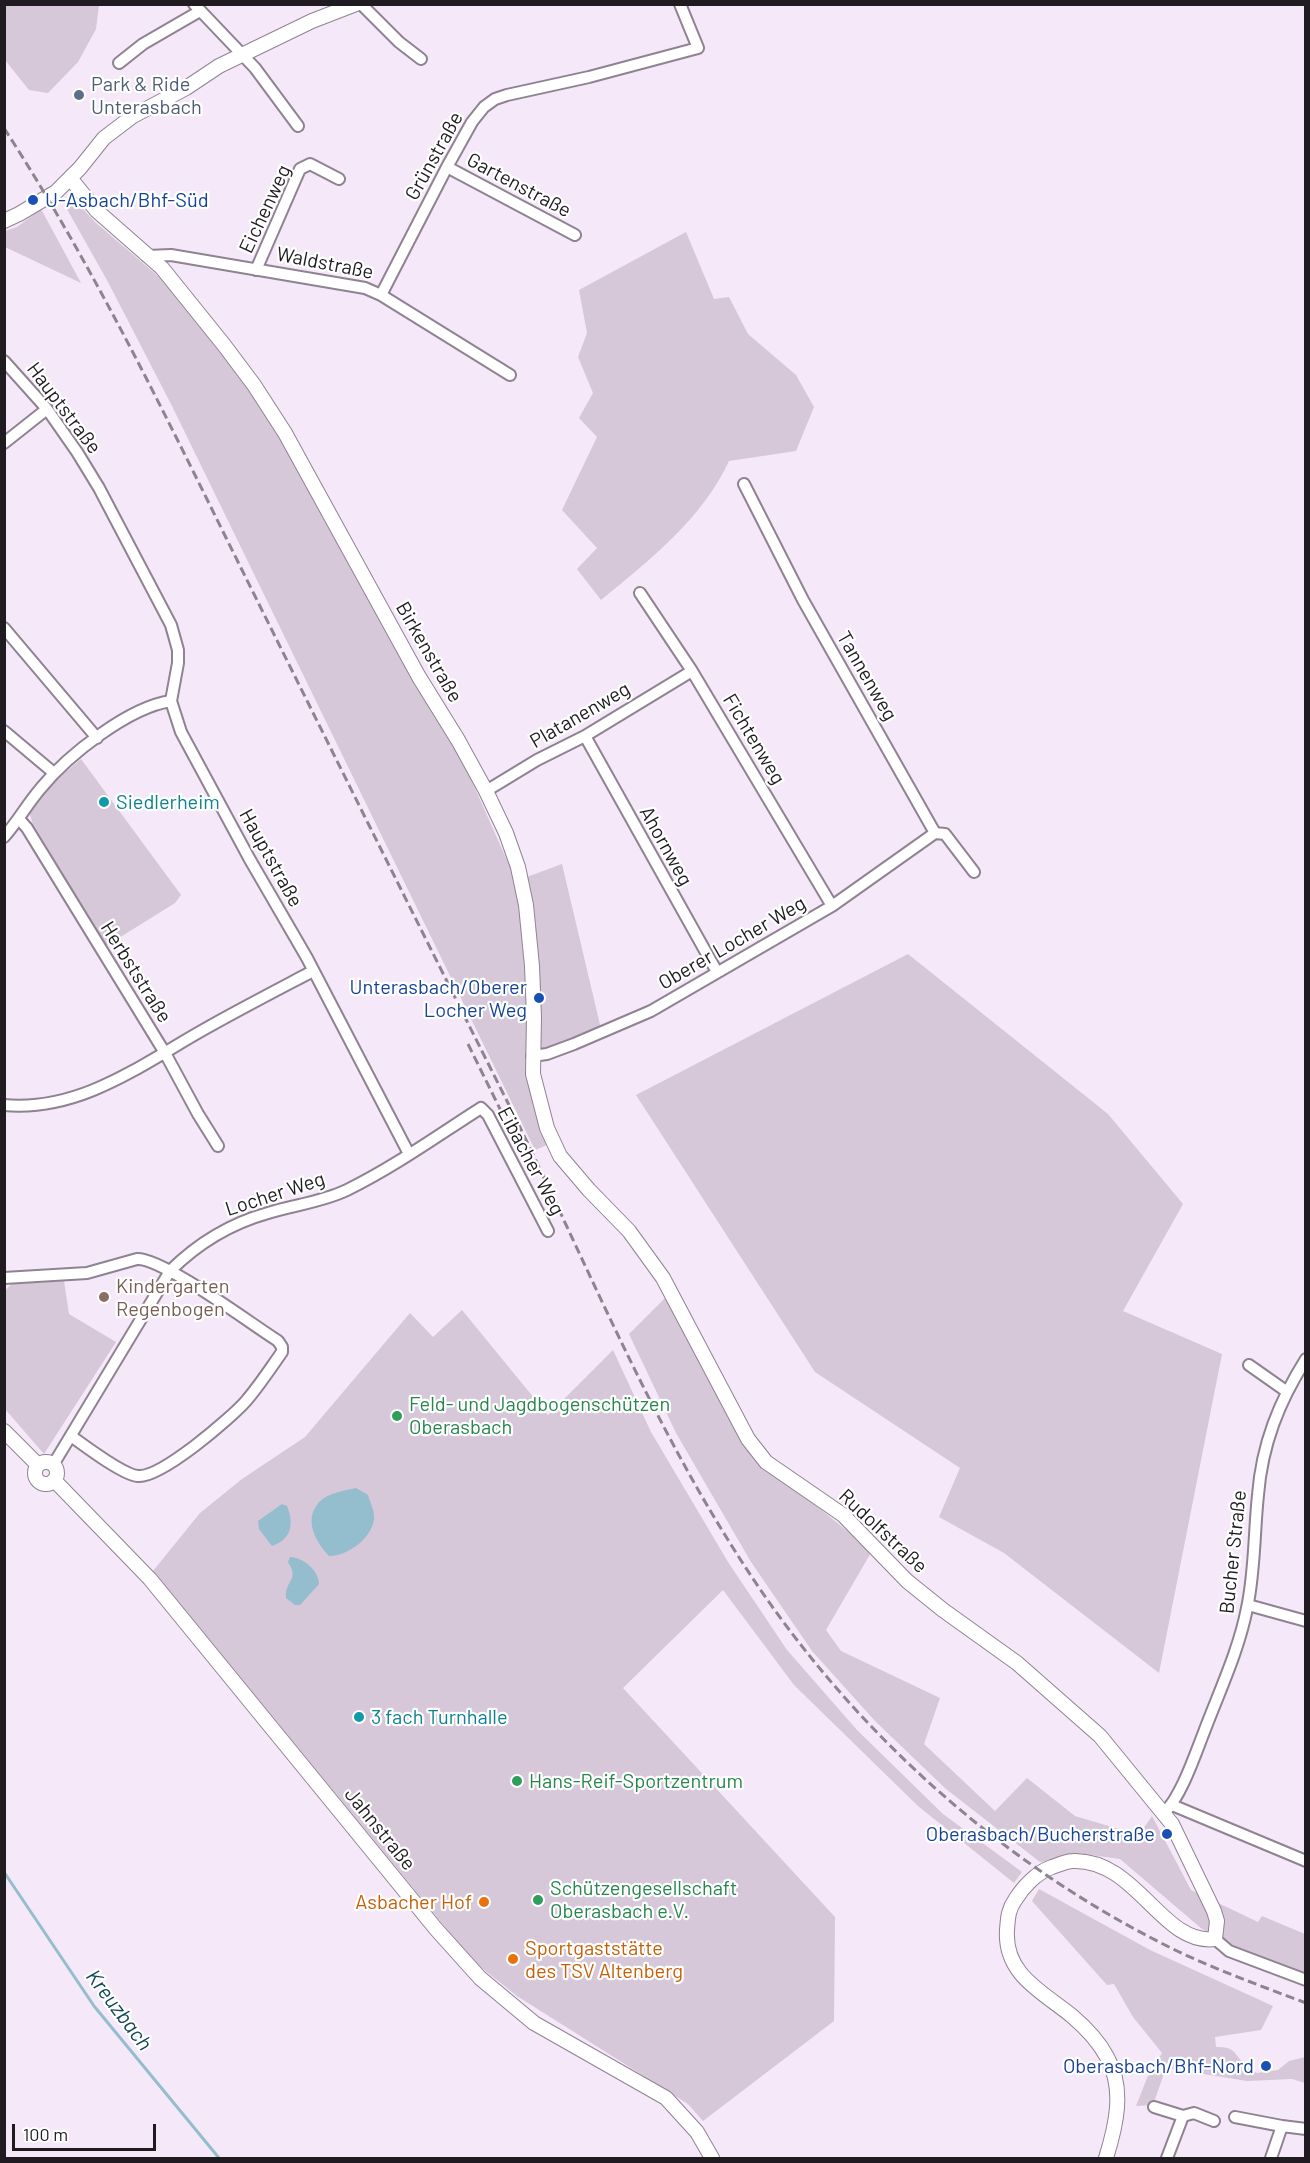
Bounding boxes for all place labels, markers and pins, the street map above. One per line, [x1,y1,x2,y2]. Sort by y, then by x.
place label: Park & Ride Unterasbach [91,72,202,119]
marker: Park & Ride Unterasbach [72,88,86,102]
place label: U-Asbach/Bhf-Süd [45,188,209,212]
marker: U-Asbach/Bhf-Süd [26,193,40,207]
place label: Siedlerheim [116,790,220,814]
marker: Siedlerheim [97,795,111,809]
place label: Unterasbach/Oberer Locher Weg [349,975,527,1022]
marker: Unterasbach/Oberer Locher Weg [532,991,546,1005]
place label: Kindergarten Regenbogen [116,1274,229,1321]
marker: Kindergarten Regenbogen [97,1290,111,1304]
place label: Feld- und Jagdbogenschützen Oberasbach [409,1392,670,1439]
marker: Feld- und Jagdbogenschützen Oberasbach [390,1409,404,1423]
place label: 3 fach Turnhalle [371,1705,508,1729]
marker: 3 fach Turnhalle [352,1710,366,1724]
place label: Hans-Reif-Sportzentrum [529,1769,743,1793]
marker: Hans-Reif-Sportzentrum [510,1774,524,1788]
place label: Oberasbach/Bucherstraße [926,1822,1155,1846]
marker: Oberasbach/Bucherstraße [1160,1827,1174,1841]
place label: Schützengesellschaft Oberasbach e.V. [550,1876,737,1923]
place label: Asbacher Hof [355,1890,472,1914]
marker: Schützengesellschaft Oberasbach e.V. [531,1893,545,1907]
marker: Asbacher Hof [477,1895,491,1909]
place label: Sportgaststätte des TSV Altenberg [525,1936,683,1983]
marker: Sportgaststätte des TSV Altenberg [506,1952,520,1966]
place label: Oberasbach/Bhf-Nord [1063,2054,1254,2078]
marker: Oberasbach/Bhf-Nord [1259,2059,1273,2073]

